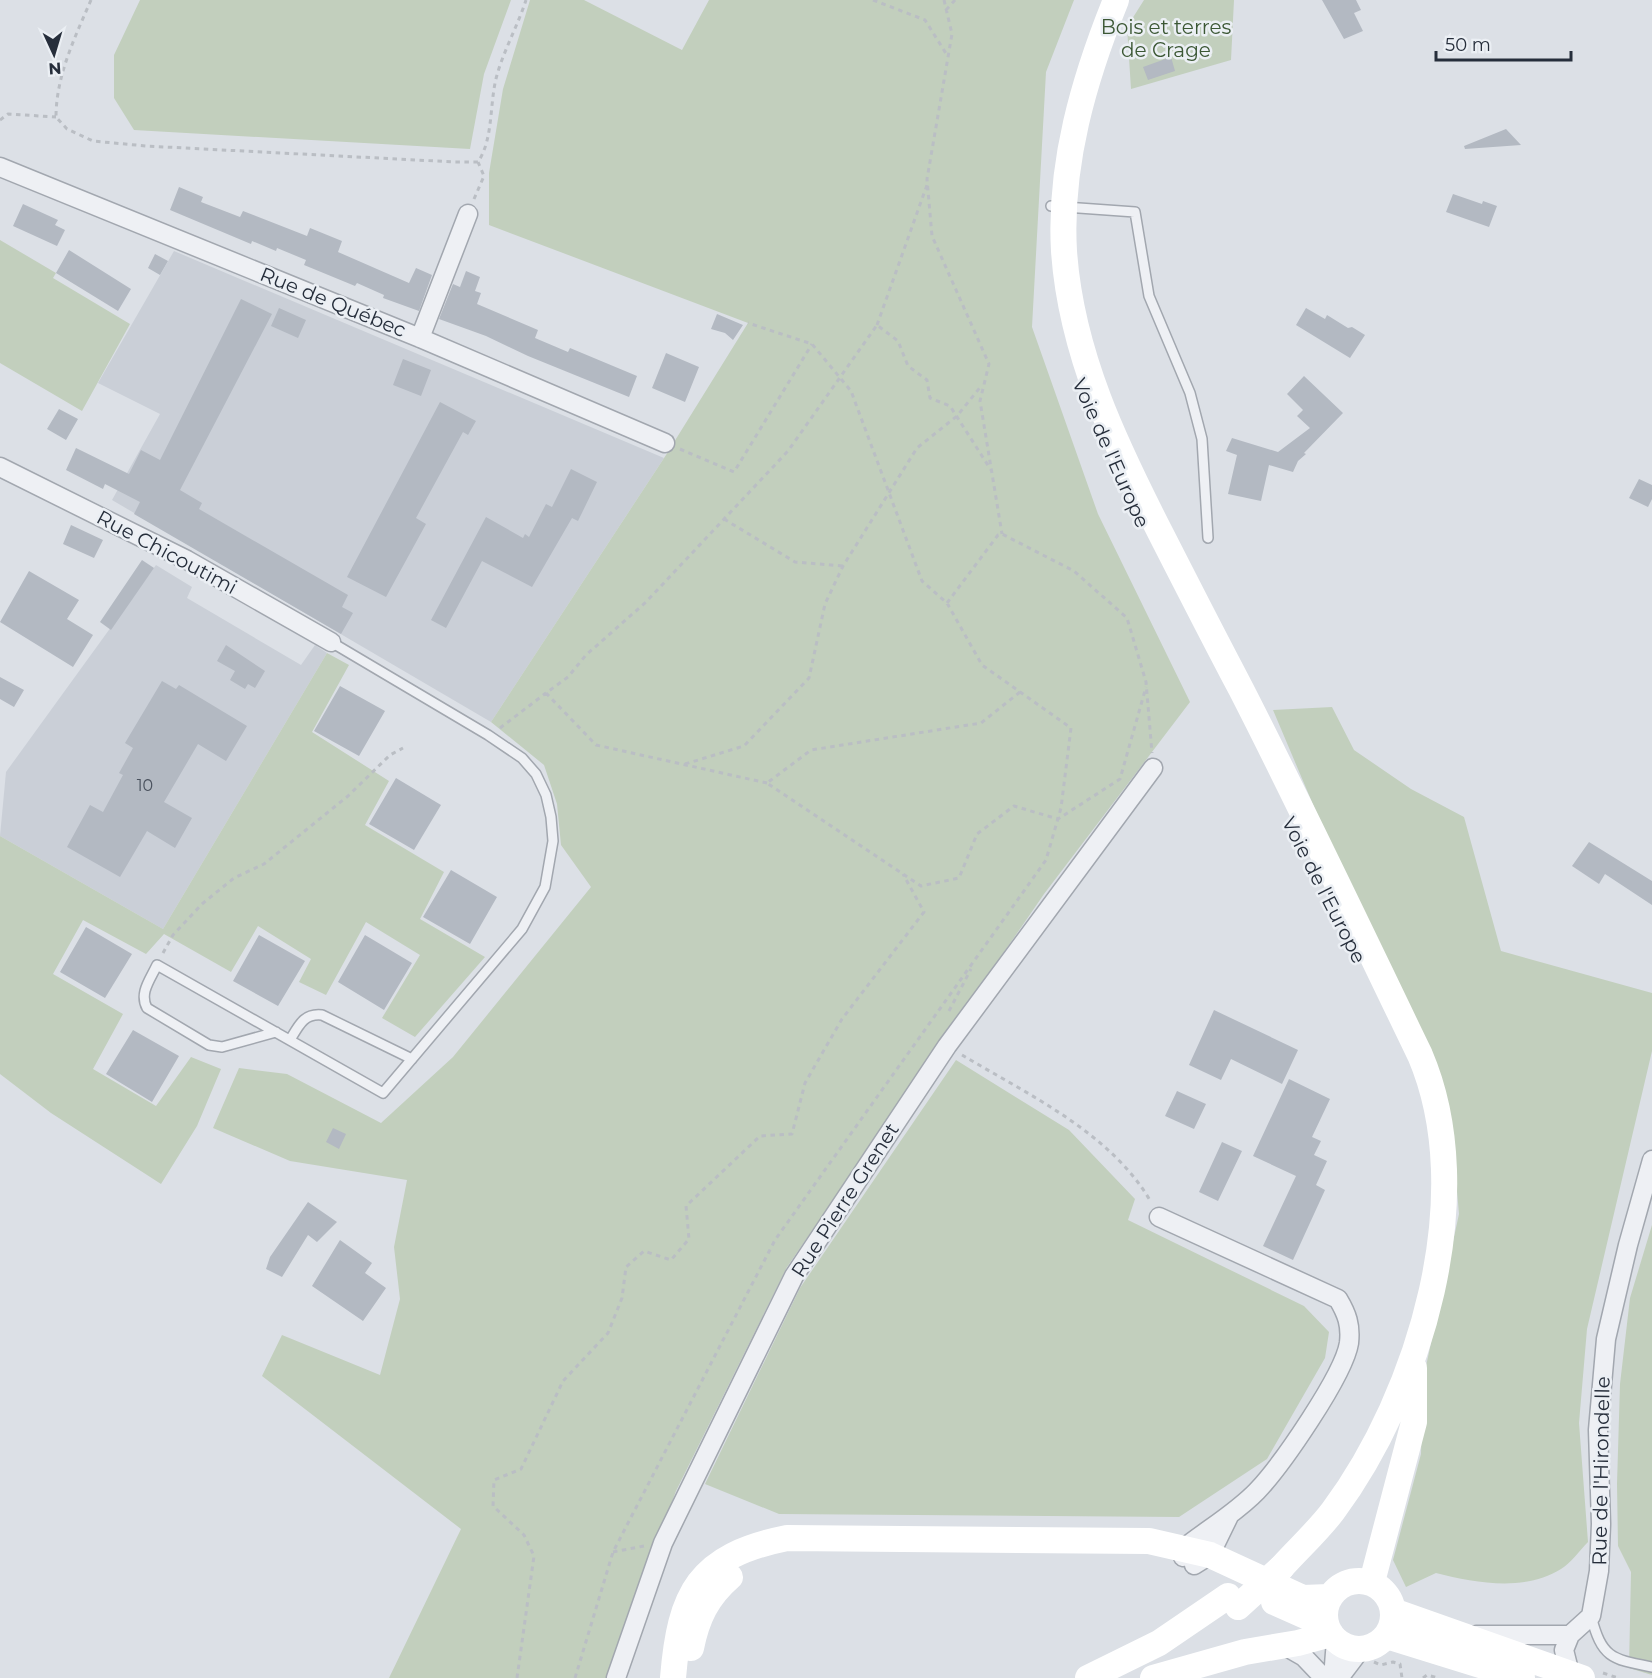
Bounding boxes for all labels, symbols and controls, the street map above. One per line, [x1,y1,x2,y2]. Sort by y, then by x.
park label: Bois et terres de Crage [1101,15,1232,62]
north arrow [24,24,84,84]
scale bar [1436,24,1571,62]
text: 50 m [1445,34,1491,56]
text: N [48,59,62,78]
street label: Rue de Québec [257,262,409,342]
street label: Voie de l'Europe [1067,375,1155,531]
street label: Rue Chicoutimi [93,505,241,599]
house number: 10 [137,776,153,795]
street label: Voie de l'Europe [1277,813,1371,967]
street label: Rue Pierre Grenet [786,1118,904,1282]
street label: Rue de l'Hirondelle [1587,1376,1615,1566]

